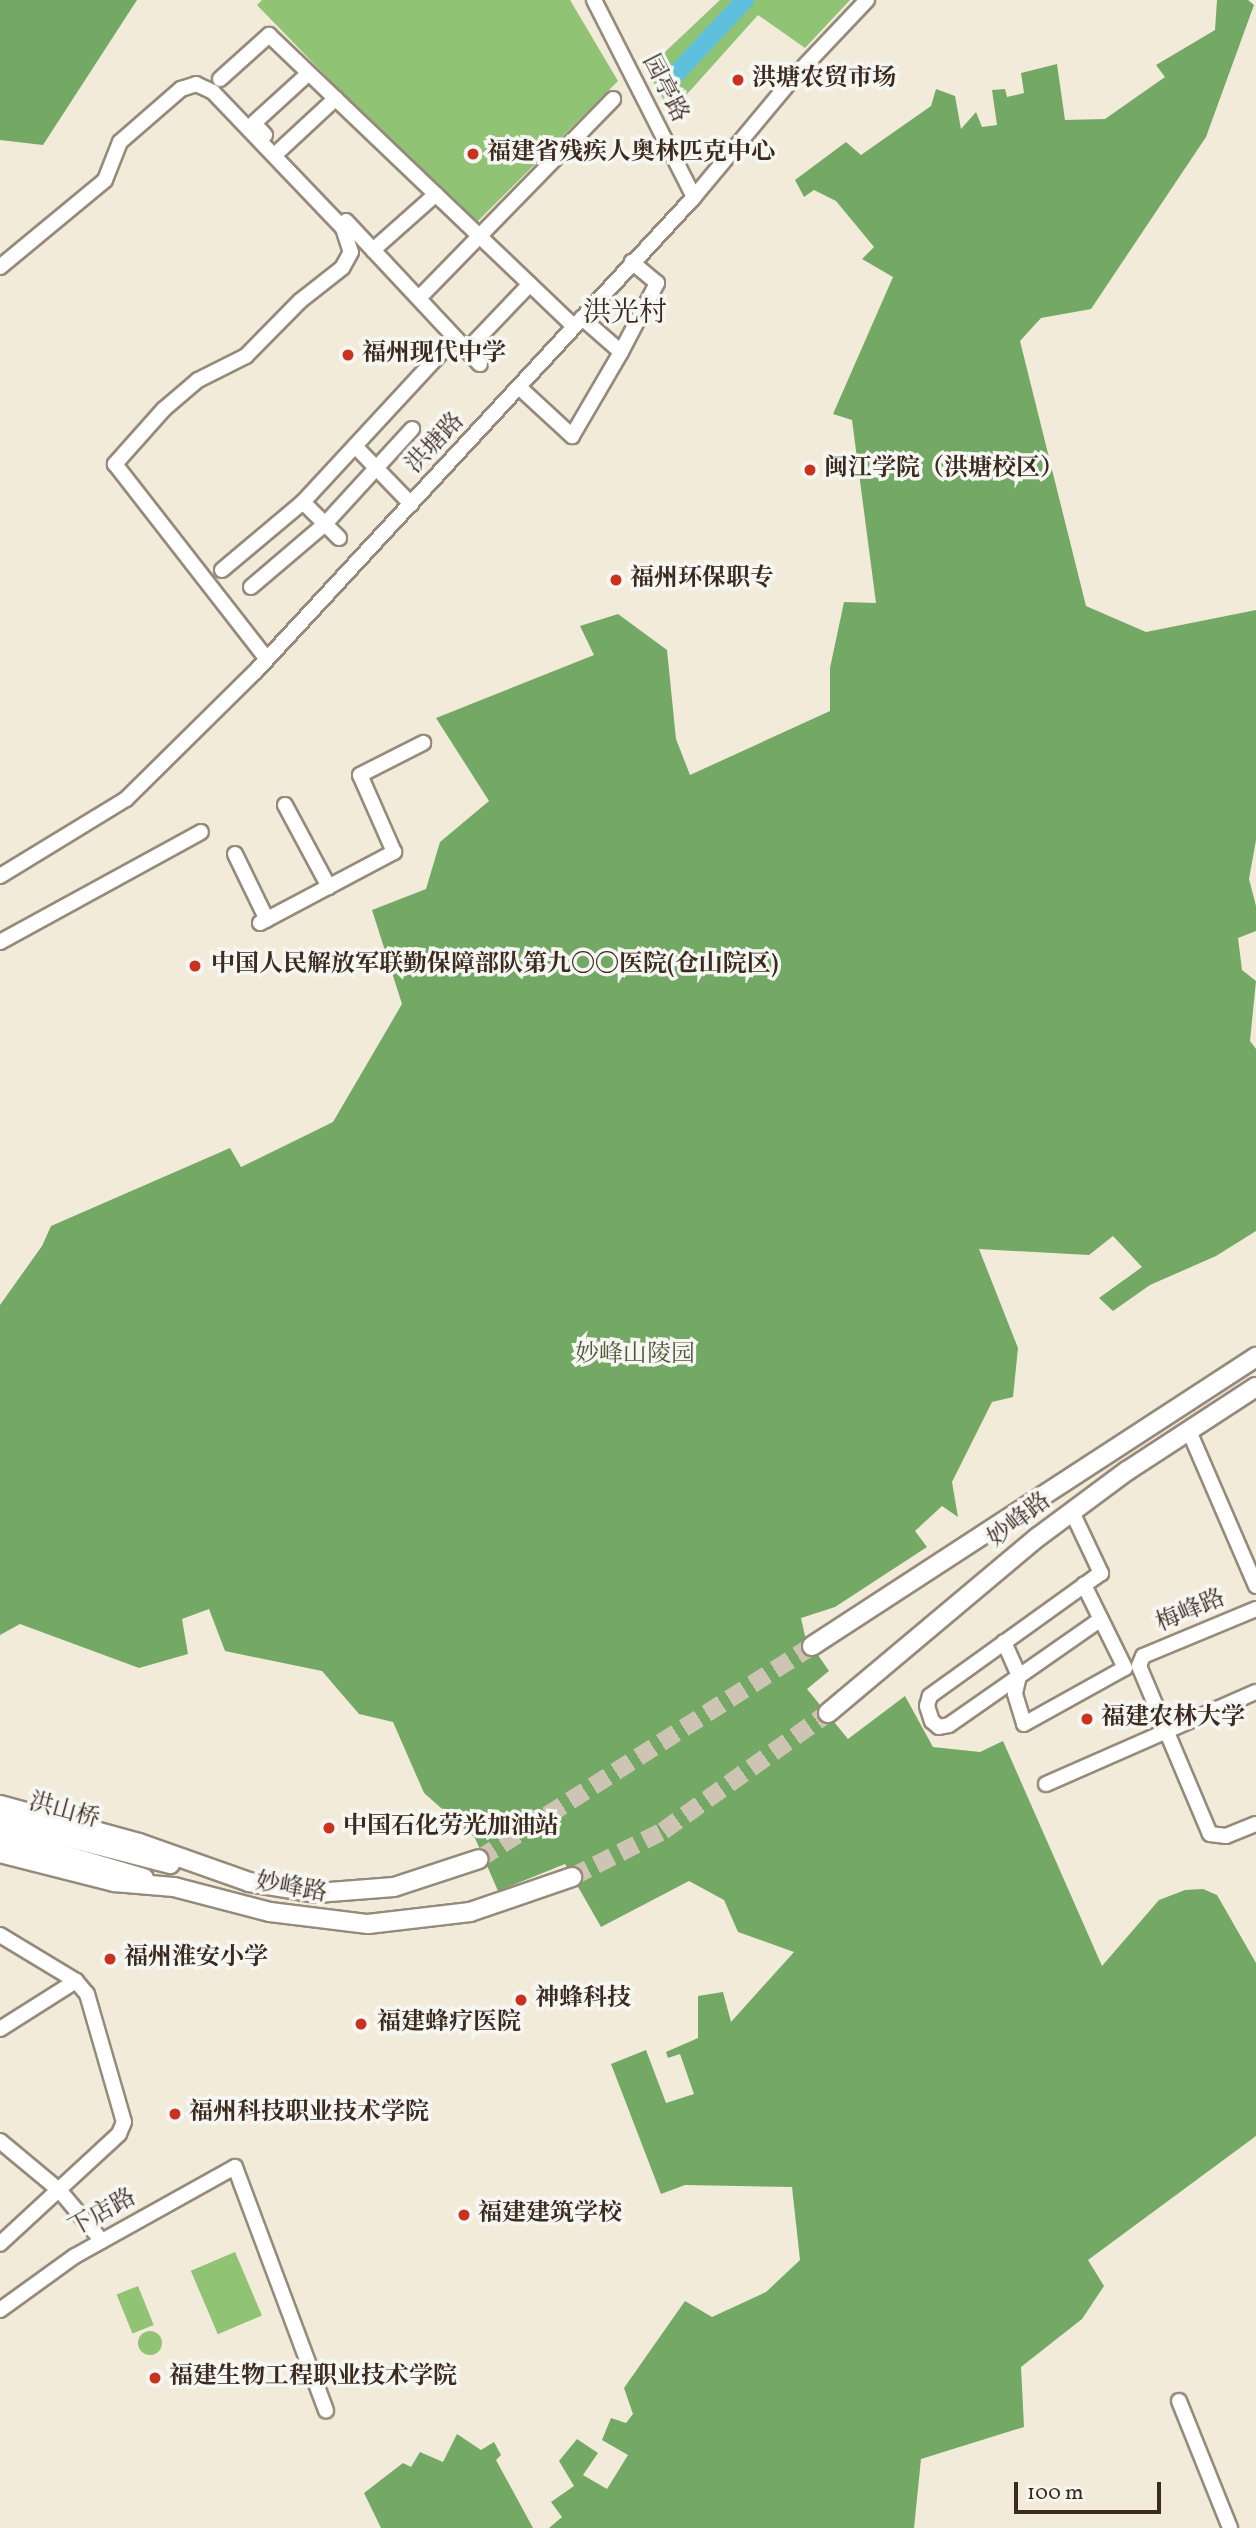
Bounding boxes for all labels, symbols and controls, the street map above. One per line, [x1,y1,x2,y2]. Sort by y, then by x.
street label: 园亭路 [635,50,693,128]
place label: 洪塘农贸市场 [752,66,896,94]
marker: 洪塘农贸市场 [730,72,746,88]
place label: 福建省残疾人奥林匹克中心 [487,140,775,168]
marker: 福建省残疾人奥林匹克中心 [465,146,481,162]
district label: 洪光村 [583,297,667,331]
place label: 福州现代中学 [362,341,506,369]
marker: 福州现代中学 [340,347,356,363]
street label: 洪塘路 [401,408,471,480]
place label: 闽江学院（洪塘校区） [824,456,1064,484]
marker: 闽江学院（洪塘校区） [802,462,818,478]
place label: 福州环保职专 [630,566,774,594]
marker: 福州环保职专 [608,572,624,588]
place label: 中国人民解放军联勤保障部队第九〇〇医院(仓山院区) [211,952,779,980]
marker: 中国人民解放军联勤保障部队第九〇〇医院(仓山院区) [185,956,205,976]
park label: 妙峰山陵园 [575,1342,695,1370]
street label: 妙峰路 [983,1487,1057,1555]
street label: 梅峰路 [1152,1585,1230,1639]
place label: 福建农林大学 [1101,1705,1245,1733]
marker: 福建农林大学 [1079,1711,1095,1727]
street label: 洪山桥 [25,1789,103,1835]
place label: 中国石化劳光加油站 [343,1814,559,1842]
marker: 中国石化劳光加油站 [321,1820,337,1836]
street label: 妙峰路 [253,1869,329,1909]
place label: 福州淮安小学 [124,1945,268,1973]
marker: 福州淮安小学 [102,1951,118,1967]
place label: 神蜂科技 [535,1986,631,2014]
marker: 神蜂科技 [513,1992,529,2008]
place label: 福建蜂疗医院 [377,2010,521,2038]
marker: 福建蜂疗医院 [351,2014,371,2034]
place label: 福州科技职业技术学院 [189,2100,429,2128]
marker: 福州科技职业技术学院 [167,2106,183,2122]
street label: 下店路 [65,2184,141,2244]
place label: 福建建筑学校 [478,2201,622,2229]
marker: 福建建筑学校 [456,2207,472,2223]
place label: 福建生物工程职业技术学院 [169,2364,457,2392]
marker: 福建生物工程职业技术学院 [147,2370,163,2386]
scale bar [1018,2468,1165,2512]
text: 100 m [1027,2479,1084,2508]

